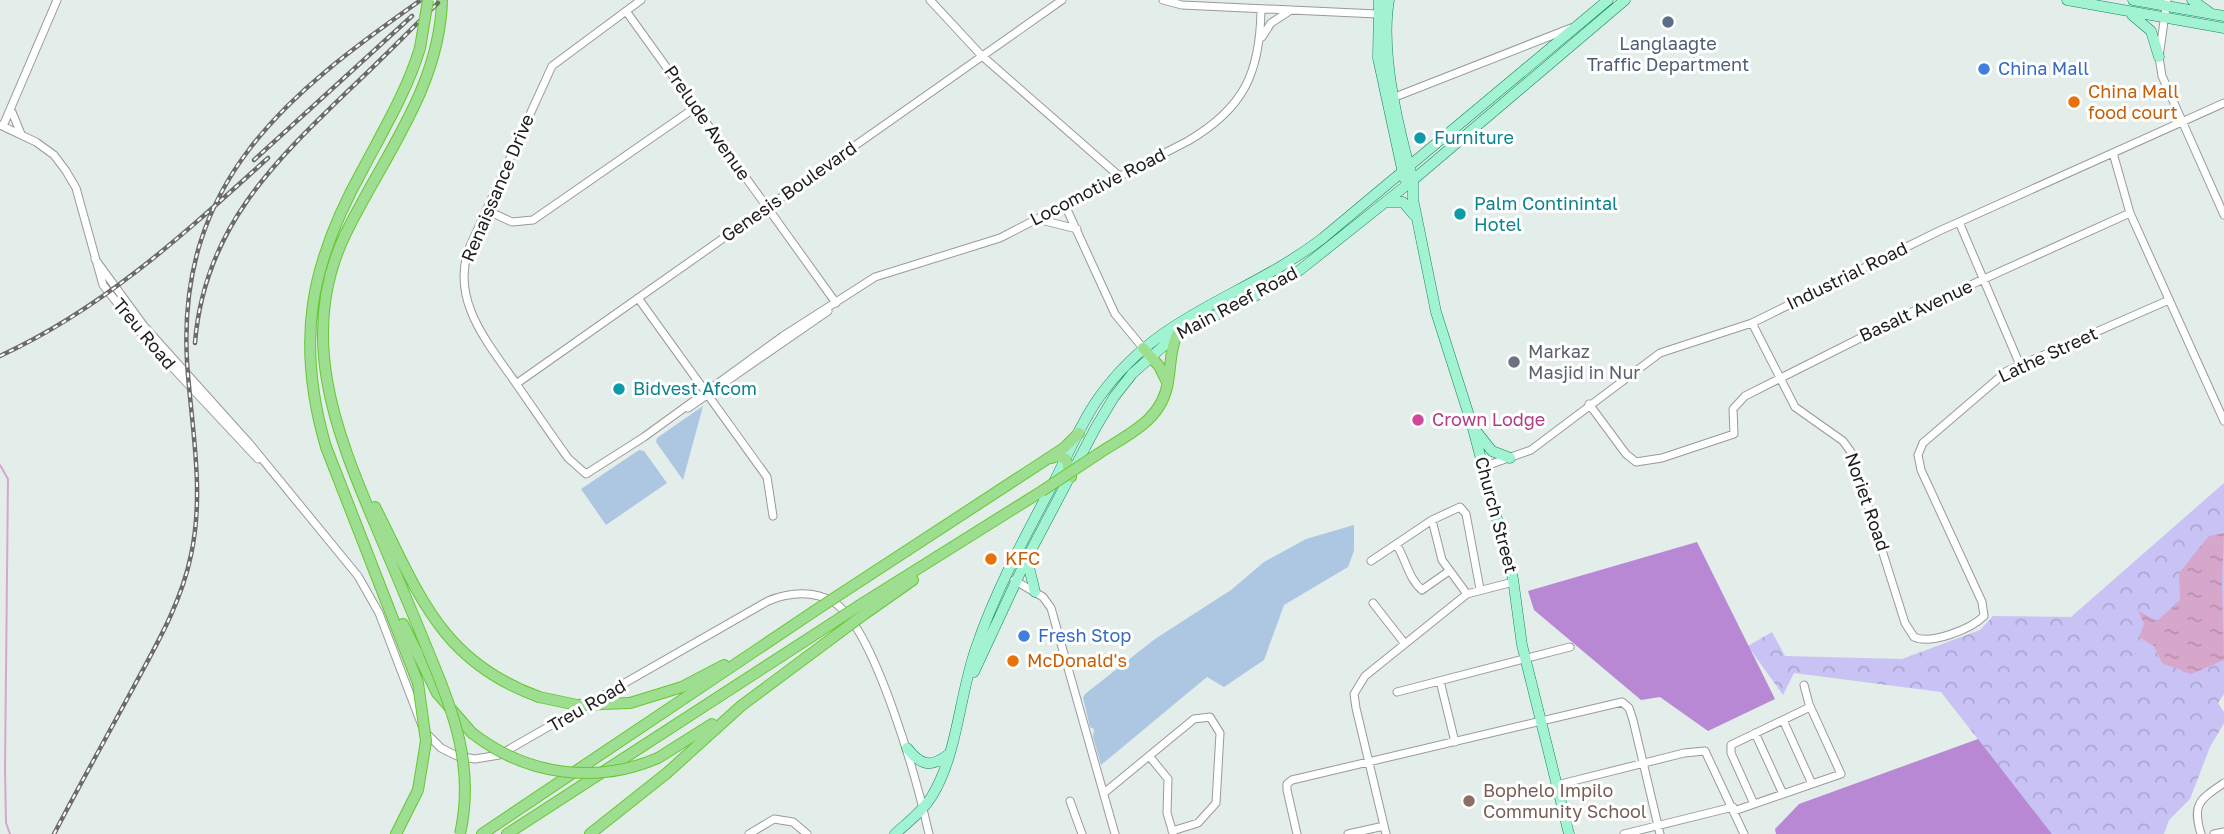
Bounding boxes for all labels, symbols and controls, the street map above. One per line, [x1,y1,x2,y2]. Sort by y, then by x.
marker: Langlaagte Traffic Department [1660,14,1676,30]
place label: Langlaagte Traffic Department [1587,32,1749,75]
place label: China Mall [1998,57,2089,79]
street label: Prelude Avenue [660,61,756,184]
marker: China Mall [1976,61,1992,77]
place label: China Mall food court [2088,80,2179,123]
marker: China Mall food court [2066,94,2082,110]
street label: Renaissance Drive [456,110,538,265]
place label: Furniture [1434,126,1514,148]
marker: Furniture [1412,130,1428,146]
street label: Genesis Boulevard [717,136,860,246]
street label: Locomotive Road [1026,142,1169,230]
place label: Palm Continintal Hotel [1474,192,1618,235]
marker: Palm Continintal Hotel [1452,206,1468,222]
street label: Industrial Road [1783,236,1911,314]
street label: Main Reef Road [1172,261,1301,343]
street label: Basalt Avenue [1855,274,1976,346]
street label: Treu Road [109,293,181,373]
street label: Lathe Street [1994,322,2101,387]
place label: Markaz Masjid in Nur [1528,340,1640,383]
marker: Markaz Masjid in Nur [1506,354,1522,370]
place label: Bidvest Afcom [633,377,757,399]
marker: Bidvest Afcom [611,381,627,397]
place label: Crown Lodge [1432,408,1545,430]
marker: Crown Lodge [1410,412,1426,428]
street label: Noriet Road [1841,450,1895,554]
street label: Church Street [1471,454,1523,575]
place label: KFC [1005,547,1040,569]
marker: KFC [983,551,999,567]
place label: Fresh Stop [1038,624,1131,646]
marker: Fresh Stop [1016,628,1032,644]
place label: McDonald's [1027,649,1127,671]
marker: McDonald's [1005,653,1021,669]
street label: Treu Road [544,674,629,736]
place label: Bophelo Impilo Community School [1483,779,1647,822]
marker: Bophelo Impilo Community School [1461,793,1477,809]

